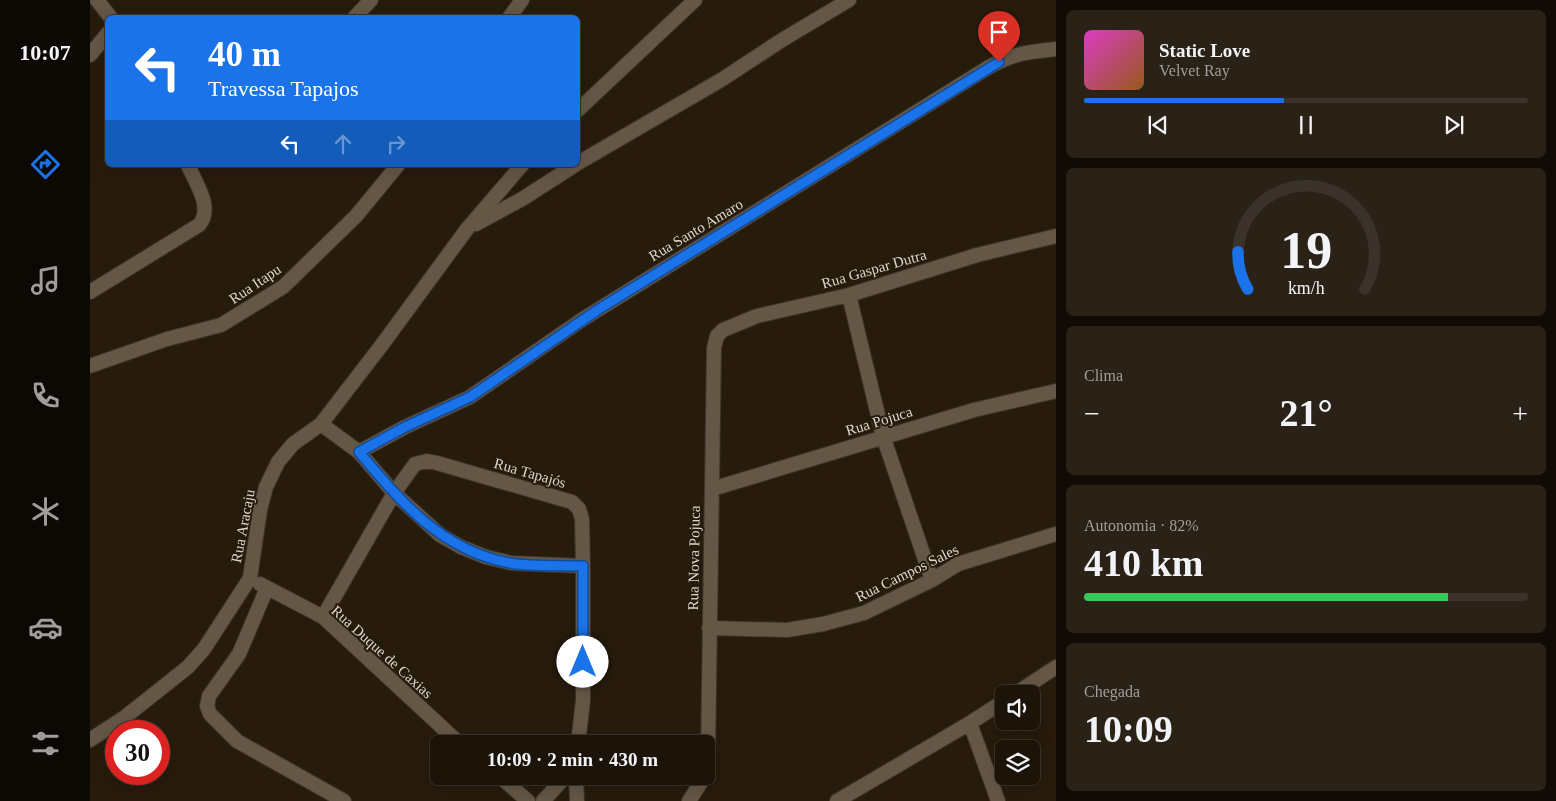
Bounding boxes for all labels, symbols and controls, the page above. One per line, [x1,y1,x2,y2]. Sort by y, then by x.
pin [978,11,1020,62]
icon: arrive [985,18,1013,46]
icon: left [125,35,190,100]
text: 40 m [208,35,281,74]
text: 10:07 [19,40,71,65]
text: Static Love [1159,40,1250,61]
text: Velvet Ray [1159,62,1230,79]
text: Travessa Tapajos [208,76,359,101]
icon: previous [1144,111,1172,139]
icon: pause [1292,111,1320,139]
icon: next [1440,111,1468,139]
icon: left [276,130,304,158]
icon: ahead [329,130,357,158]
icon: right [382,130,410,158]
icon: directions [28,147,63,182]
street label: Rua Santo Amaro [646,196,746,264]
text: 19 [1280,222,1332,279]
street label: Rua Gaspar Dutra [820,246,929,292]
street label: Rua Itapu [226,261,284,307]
icon: music [28,263,63,298]
text: km/h [1288,278,1324,298]
text: Clima [1084,367,1123,384]
icon: phone [28,378,63,413]
text: 21° [1279,392,1333,434]
text: − [1084,398,1100,429]
text: + [1512,398,1528,429]
street label: Rua Pojuca [844,403,915,439]
street label: Rua Tapajós [492,455,568,491]
street label: Rua Aracaju [228,487,258,564]
icon: climate [28,494,63,529]
street label: Rua Nova Pojuca [685,505,703,611]
text: Autonomia · 82% [1084,517,1199,534]
street label: Rua Campos Sales [853,541,961,605]
text: 410 km [1084,542,1203,584]
street label: Rua Duque de Caxias [328,602,436,702]
icon: car [28,610,63,645]
position arrow [556,635,608,687]
text: Chegada [1084,683,1140,700]
map controls [995,685,1040,785]
button: sound [995,685,1040,730]
text: 10:09 [1084,708,1173,750]
speed limit sign: 30 [105,720,170,785]
icon: filters [28,726,63,761]
button: layers [995,740,1040,785]
text: 10:09 · 2 min · 430 m [487,749,658,770]

